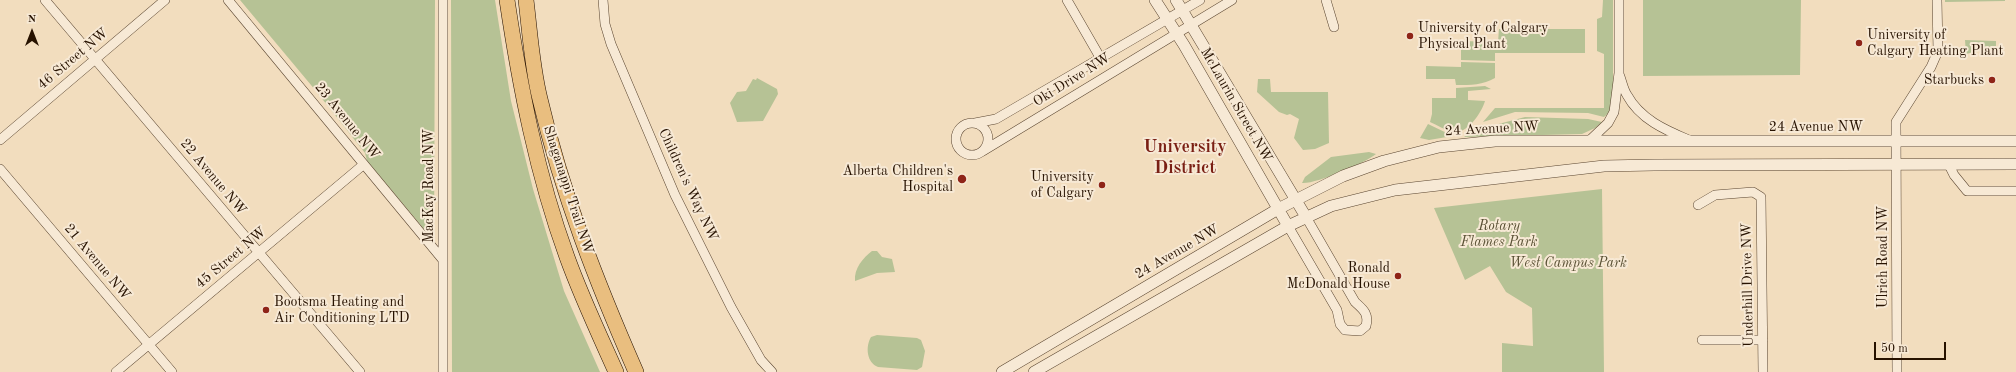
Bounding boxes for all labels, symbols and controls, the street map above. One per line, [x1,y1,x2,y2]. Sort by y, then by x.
north arrow [12,12,52,52]
text: N [28,14,36,25]
place label: University of Calgary Physical Plant [1418,20,1548,52]
street label: 46 Street NW [34,25,112,93]
place label: University of Calgary Heating Plant [1867,27,2003,60]
marker: University of Calgary Physical Plant [1405,31,1415,41]
marker: University of Calgary Heating Plant [1854,38,1864,48]
street label: McLaurin Street NW [1196,45,1276,165]
street label: Oki Drive NW [1030,50,1114,110]
place label: Starbucks [1924,72,1984,88]
marker: Starbucks [1987,75,1997,85]
street label: 23 Avenue NW [311,79,383,163]
street label: 24 Avenue NW [1444,118,1540,140]
street label: 24 Avenue NW [1769,119,1863,135]
street label: Shaganappi Trail NW [539,124,597,256]
street label: Children's Way NW [654,126,722,244]
street label: MacKay Road NW [421,129,437,243]
street label: 22 Avenue NW [176,135,250,219]
district label: University District [1143,136,1227,178]
place label: Alberta Children's Hospital [842,163,953,196]
place label: University of Calgary [1031,169,1094,202]
marker: Alberta Children's Hospital [956,173,968,185]
marker: University of Calgary [1097,180,1107,190]
street label: Ulrich Road NW [1875,206,1891,308]
park label: Rotary Flames Park [1461,218,1537,250]
street label: 21 Avenue NW [60,220,134,304]
street label: 24 Avenue NW [1132,221,1222,283]
street label: Underhill Drive NW [1739,223,1757,347]
street label: 45 Street NW [192,224,270,292]
park label: West Campus Park [1509,255,1627,271]
place label: Ronald McDonald House [1287,260,1390,292]
marker: Ronald McDonald House [1393,271,1403,281]
place label: Bootsma Heating and Air Conditioning LTD [274,294,409,326]
marker: Bootsma Heating and Air Conditioning LTD [261,305,271,315]
scale bar [1876,334,1948,360]
text: 50 m [1881,343,1908,355]

